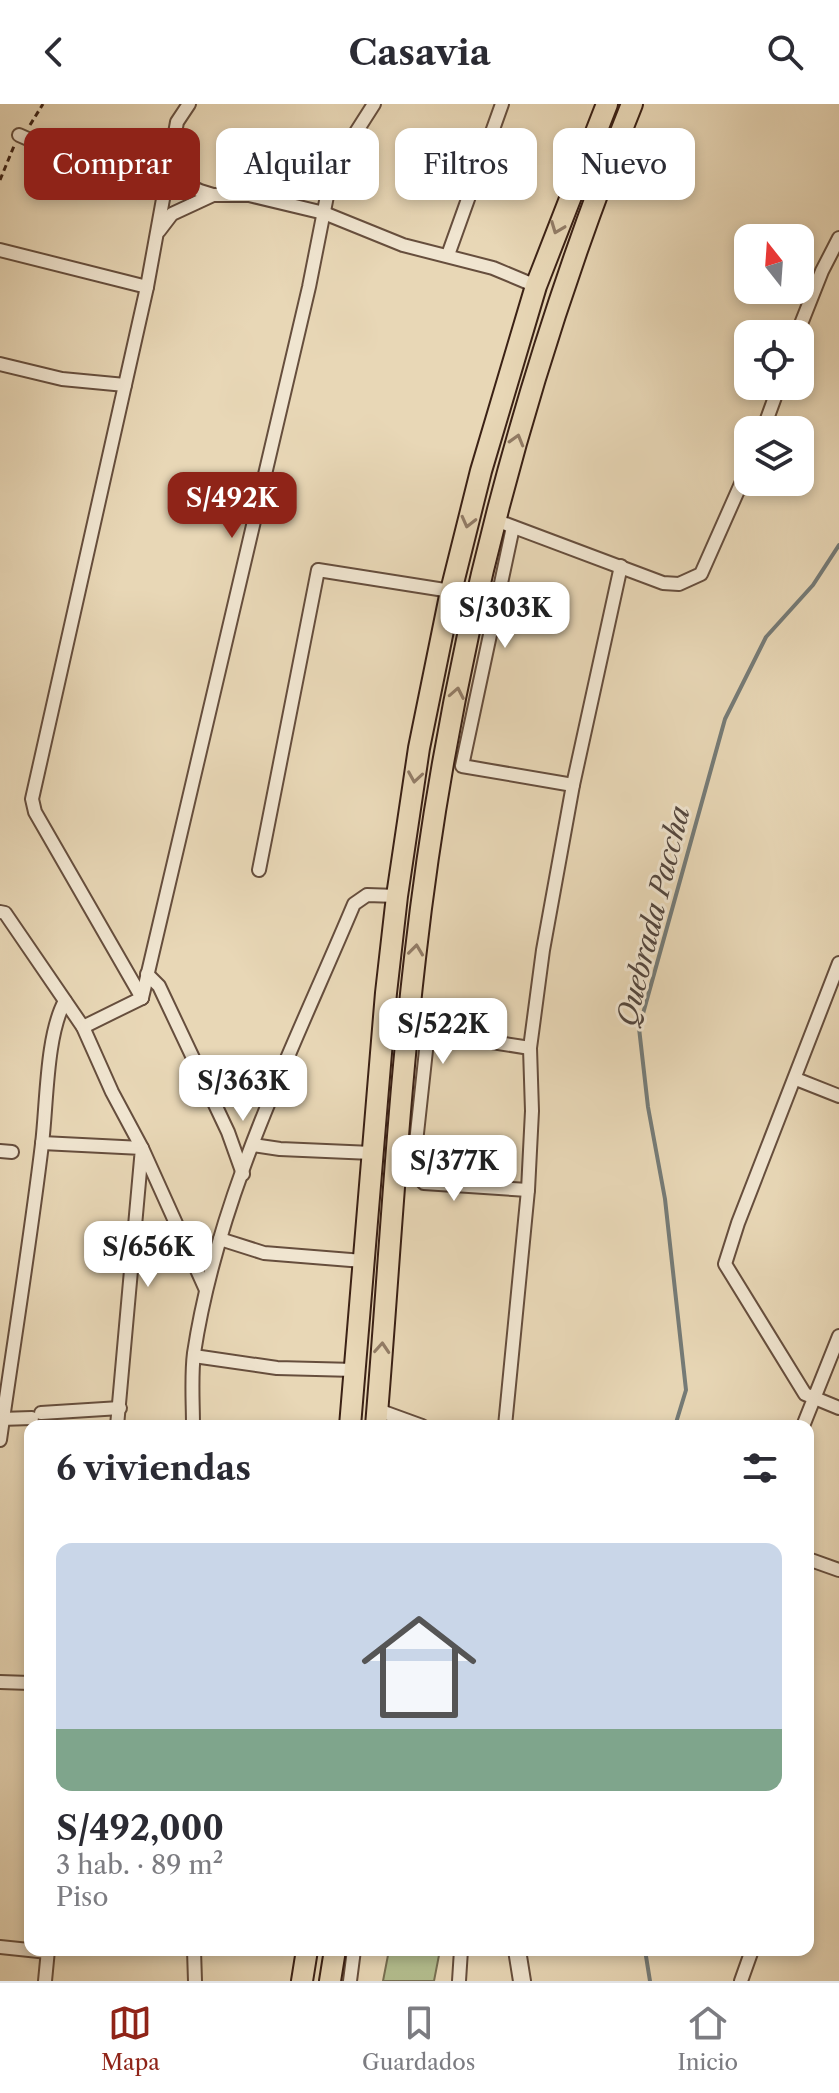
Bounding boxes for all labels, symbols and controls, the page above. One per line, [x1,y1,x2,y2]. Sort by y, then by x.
icon: back [32,30,76,74]
text: Casavia [348,30,491,74]
icon: search [763,30,807,74]
chip: Comprar [24,128,200,200]
chip: Alquilar [216,128,379,200]
chip: Filtros [395,128,537,200]
chip: Nuevo [553,128,695,200]
one-way arrow [550,221,567,235]
north arrow [734,224,814,304]
map controls [734,224,814,496]
button: locate [734,320,814,400]
button: layers [734,416,814,496]
one-way arrow [507,434,524,448]
pin: S/492K [167,472,297,540]
text: S/492K [186,482,278,514]
one-way arrow [461,515,478,529]
pin: S/303K [440,582,570,650]
text: S/303K [459,592,551,624]
one-way arrow [448,687,465,700]
one-way arrow [407,770,424,783]
water label: Quebrada Paccha [609,802,697,1030]
one-way arrow [407,943,424,957]
pin: S/522K [378,998,508,1066]
text: S/522K [397,1008,489,1040]
pin: S/363K [178,1055,308,1123]
text: S/363K [197,1065,289,1097]
pin: S/377K [389,1135,519,1203]
text: S/377K [410,1145,498,1177]
pin: S/656K [83,1221,213,1289]
text: S/656K [102,1231,194,1263]
one-way arrow [374,1341,391,1354]
icon: filters [738,1446,782,1490]
text: 6 viviendas [56,1447,251,1489]
icon: home [347,1595,491,1739]
text: S/492,000 [56,1807,224,1849]
text: 3 hab. · 89 m² [56,1849,223,1881]
text: Piso [56,1881,108,1913]
tab: Mapa [101,2001,160,2076]
tab: Guardados [362,2001,475,2076]
tab: Inicio [677,2001,738,2076]

